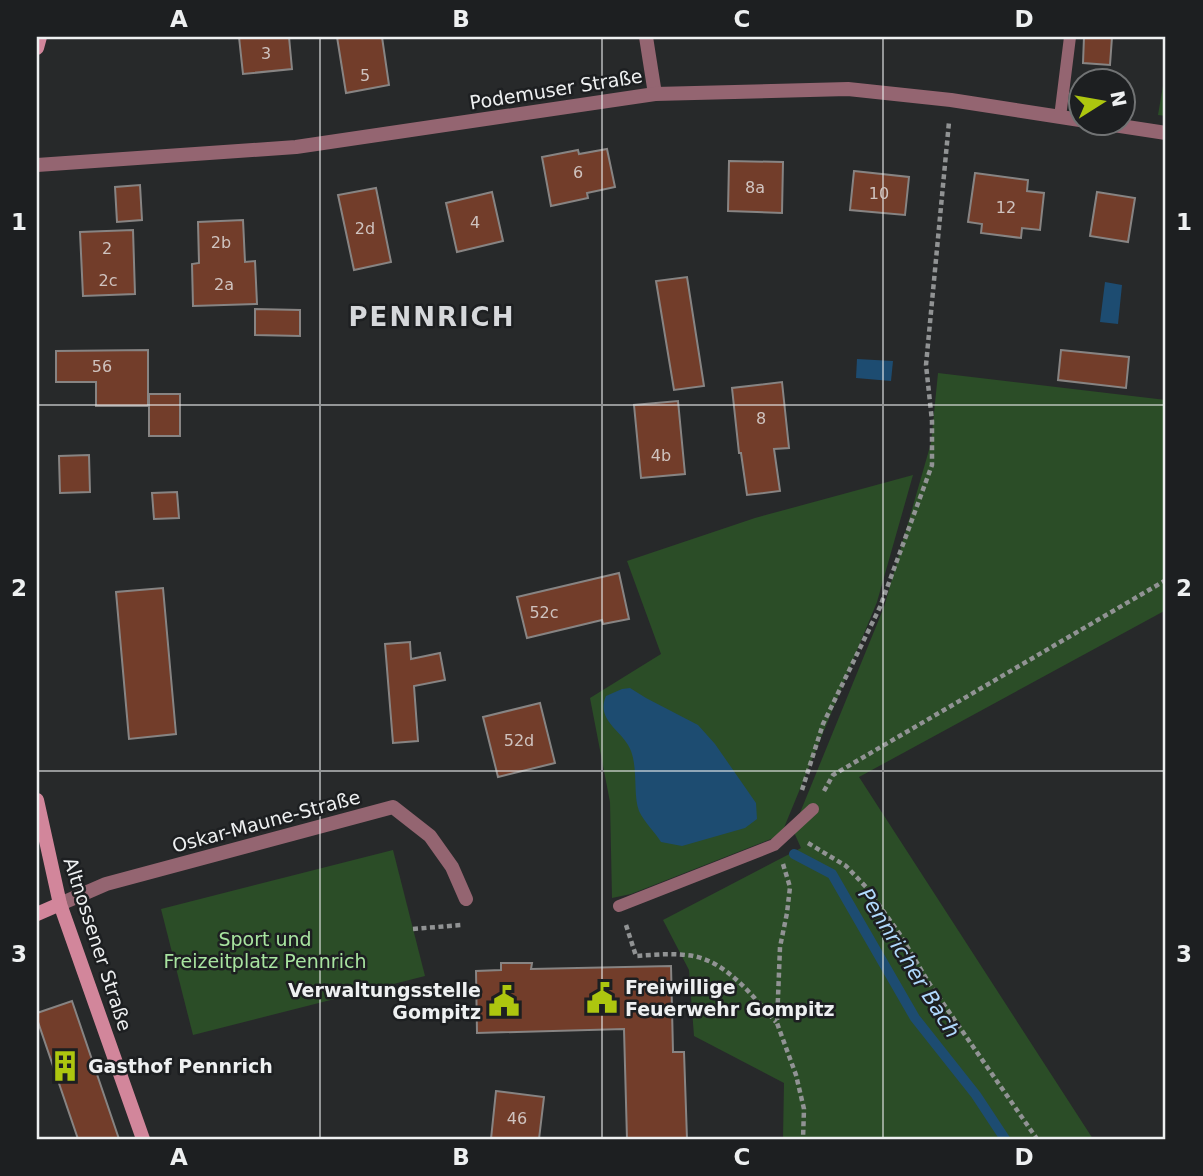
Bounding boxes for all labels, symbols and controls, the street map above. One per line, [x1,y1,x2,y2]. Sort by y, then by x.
text: A [170,6,188,32]
text: B [452,6,470,32]
text: C [734,6,750,32]
text: D [1014,6,1034,32]
house number: 3 [261,44,271,63]
street label: Podemuser Straße [468,64,644,114]
house number: 5 [360,66,370,85]
north arrow [1066,66,1136,136]
text: N [1106,89,1131,109]
house number: 6 [573,163,583,182]
house number: 8a [745,178,765,197]
house number: 10 [869,184,889,203]
house number: 12 [996,198,1016,217]
text: 1 [11,209,27,235]
text: 1 [1176,209,1192,235]
house number: 4 [470,213,480,232]
house number: 2d [355,219,375,238]
house number: 2b [211,233,231,252]
house number: 2 [102,239,112,258]
house number: 2c [99,271,117,290]
house number: 2a [214,275,234,294]
district label: PENNRICH [349,302,515,332]
house number: 56 [92,357,112,376]
house number: 8 [756,409,766,428]
house number: 4b [651,446,671,465]
text: 2 [11,575,27,601]
text: 2 [1176,575,1192,601]
house number: 52c [529,603,559,622]
house number: 52d [504,731,534,750]
street label: Oskar-Maune-Straße [170,785,362,857]
street label: Altnossener Straße [60,854,136,1034]
water label: Pennricher Bach [853,884,965,1042]
park label: Sport und Freizeitplatz Pennrich [164,928,366,972]
text: 3 [11,941,27,967]
text: 3 [1176,941,1192,967]
place label: Freiwillige Feuerwehr Gompitz [625,976,835,1020]
place label: Verwaltungsstelle Gompitz [288,979,481,1023]
public building icon: Freiwillige Feuerwehr Gompitz [585,981,619,1015]
public building icon: Verwaltungsstelle Gompitz [487,984,521,1018]
building icon: Gasthof Pennrich [48,1049,82,1083]
place label: Gasthof Pennrich [88,1055,273,1077]
house number: 46 [507,1109,527,1128]
text: A [170,1144,188,1170]
text: B [452,1144,470,1170]
text: C [734,1144,750,1170]
text: D [1014,1144,1034,1170]

